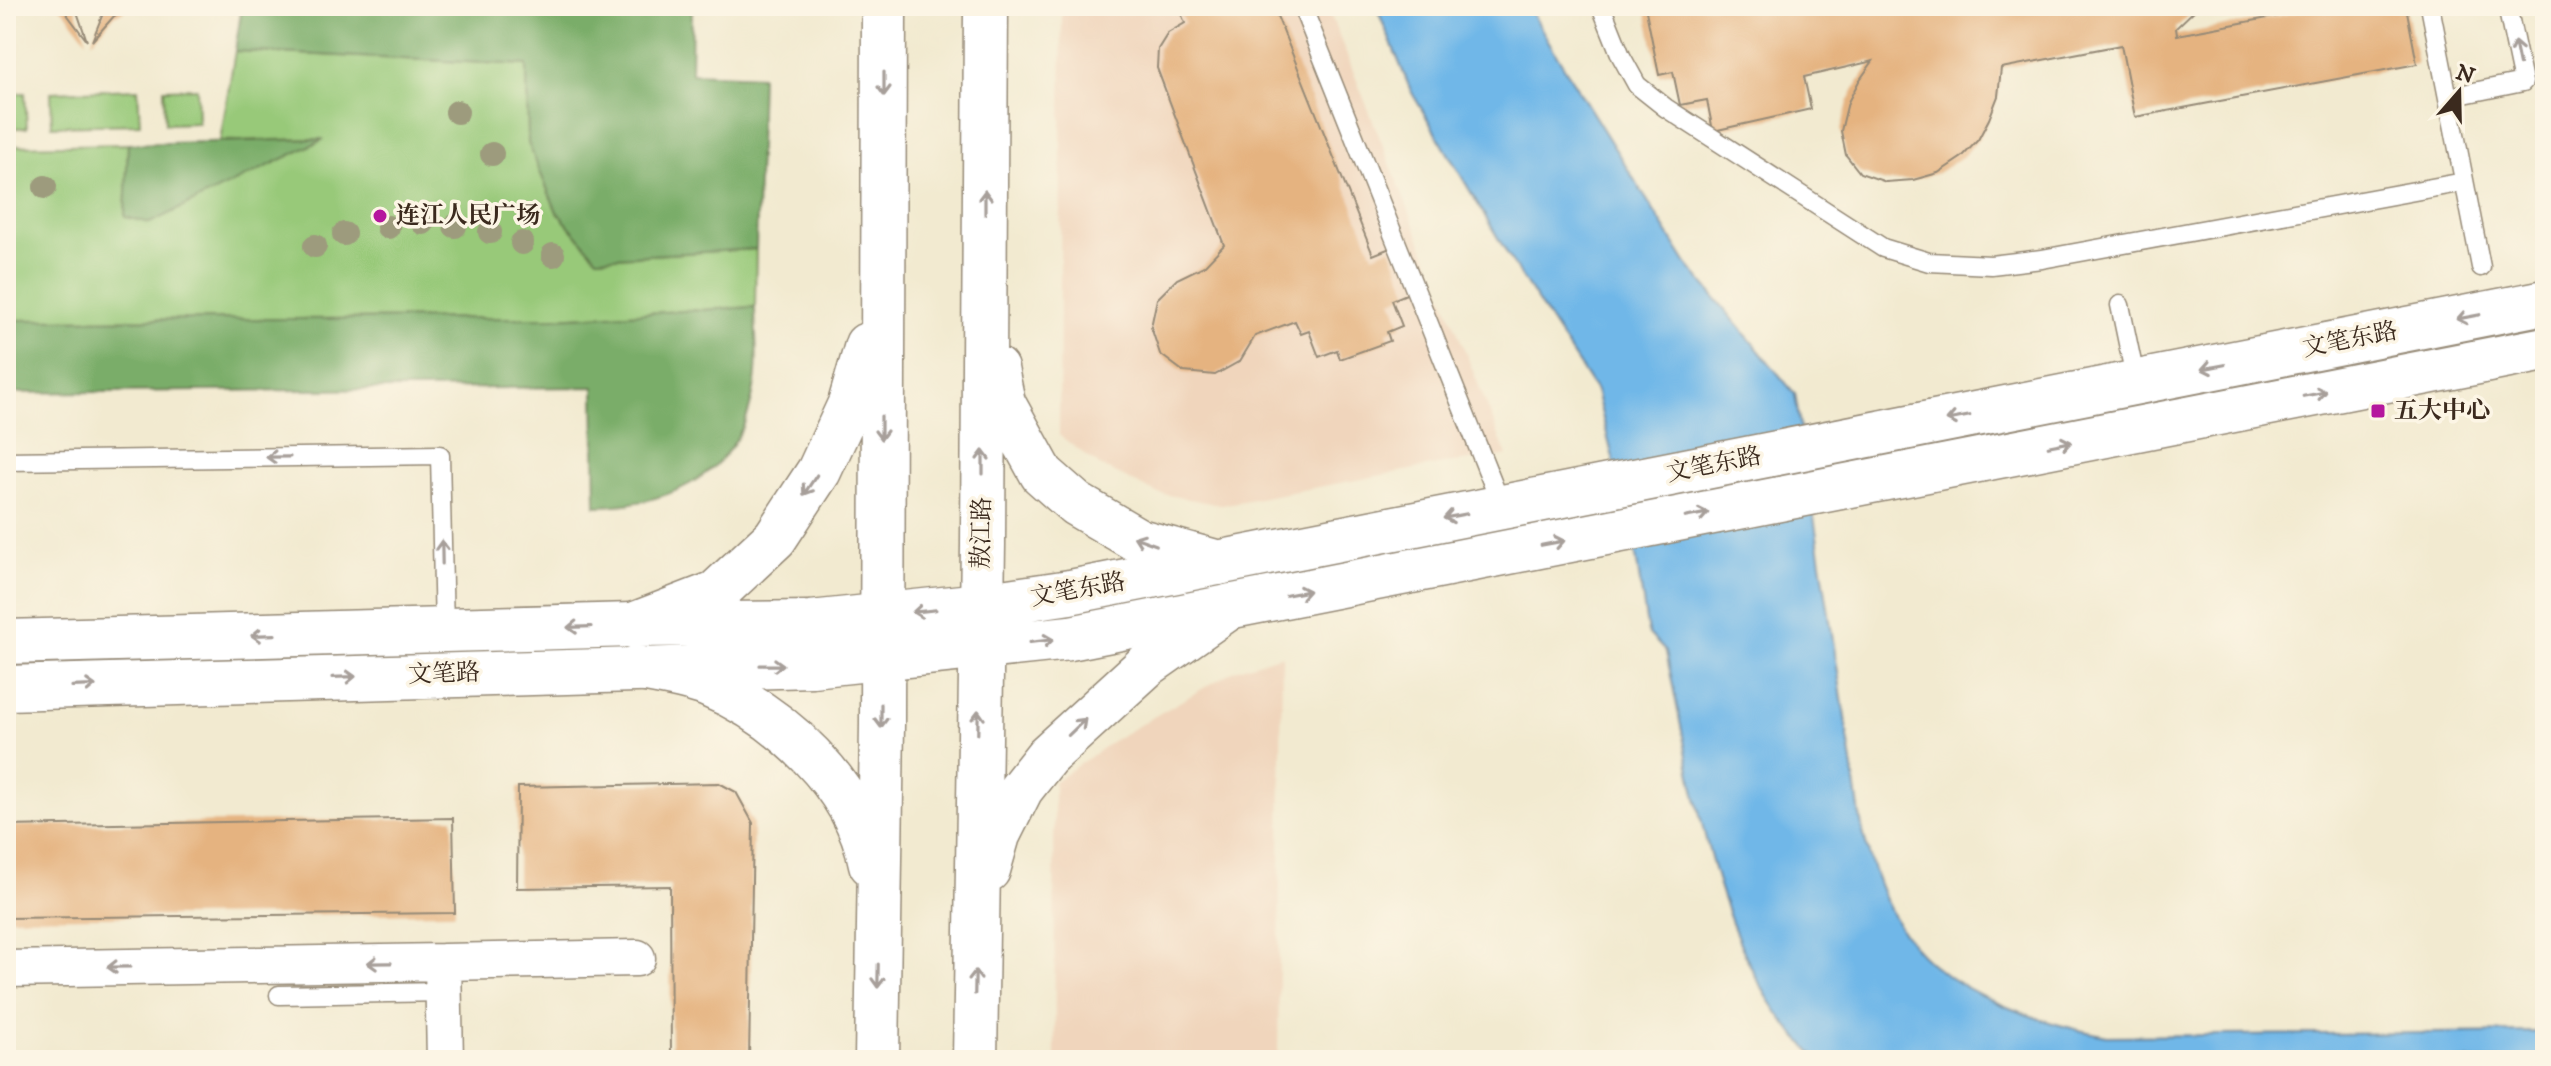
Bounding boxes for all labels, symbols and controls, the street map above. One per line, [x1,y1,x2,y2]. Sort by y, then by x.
one-way arrow [2508,41,2523,67]
north arrow [2419,52,2499,132]
text: N [2452,59,2478,90]
one-way arrow [876,70,892,97]
one-way arrow [977,189,993,216]
place label: 连江人民广场 [396,201,540,231]
marker: 连江人民广场 [371,207,389,225]
one-way arrow [2456,310,2482,325]
street label: 文笔东路 [2300,316,2400,364]
one-way arrow [2201,360,2227,375]
one-way arrow [2302,386,2327,401]
place label: 五大中心 [2394,396,2490,426]
marker: 五大中心 [2369,402,2387,420]
one-way arrow [1946,411,1972,426]
one-way arrow [873,414,889,441]
one-way arrow [2047,436,2072,451]
street label: 文笔东路 [1664,441,1764,489]
one-way arrow [265,449,292,465]
one-way arrow [975,449,991,476]
one-way arrow [802,473,818,495]
street label: 敖江路 [966,497,998,569]
one-way arrow [1684,507,1709,522]
one-way arrow [1443,510,1468,525]
one-way arrow [1133,533,1158,548]
one-way arrow [1540,535,1565,550]
one-way arrow [434,539,450,566]
street label: 文笔东路 [1028,567,1128,613]
one-way arrow [1284,585,1310,600]
one-way arrow [911,604,938,619]
one-way arrow [566,619,593,634]
one-way arrow [250,627,277,643]
one-way arrow [1028,634,1055,649]
street label: 文笔路 [407,658,481,690]
one-way arrow [758,658,785,673]
one-way arrow [330,670,357,685]
one-way arrow [70,678,97,693]
one-way arrow [874,702,889,729]
one-way arrow [971,709,986,736]
one-way arrow [1067,718,1086,737]
one-way arrow [366,955,393,971]
one-way arrow [106,959,133,975]
one-way arrow [870,962,886,989]
one-way arrow [968,969,983,996]

